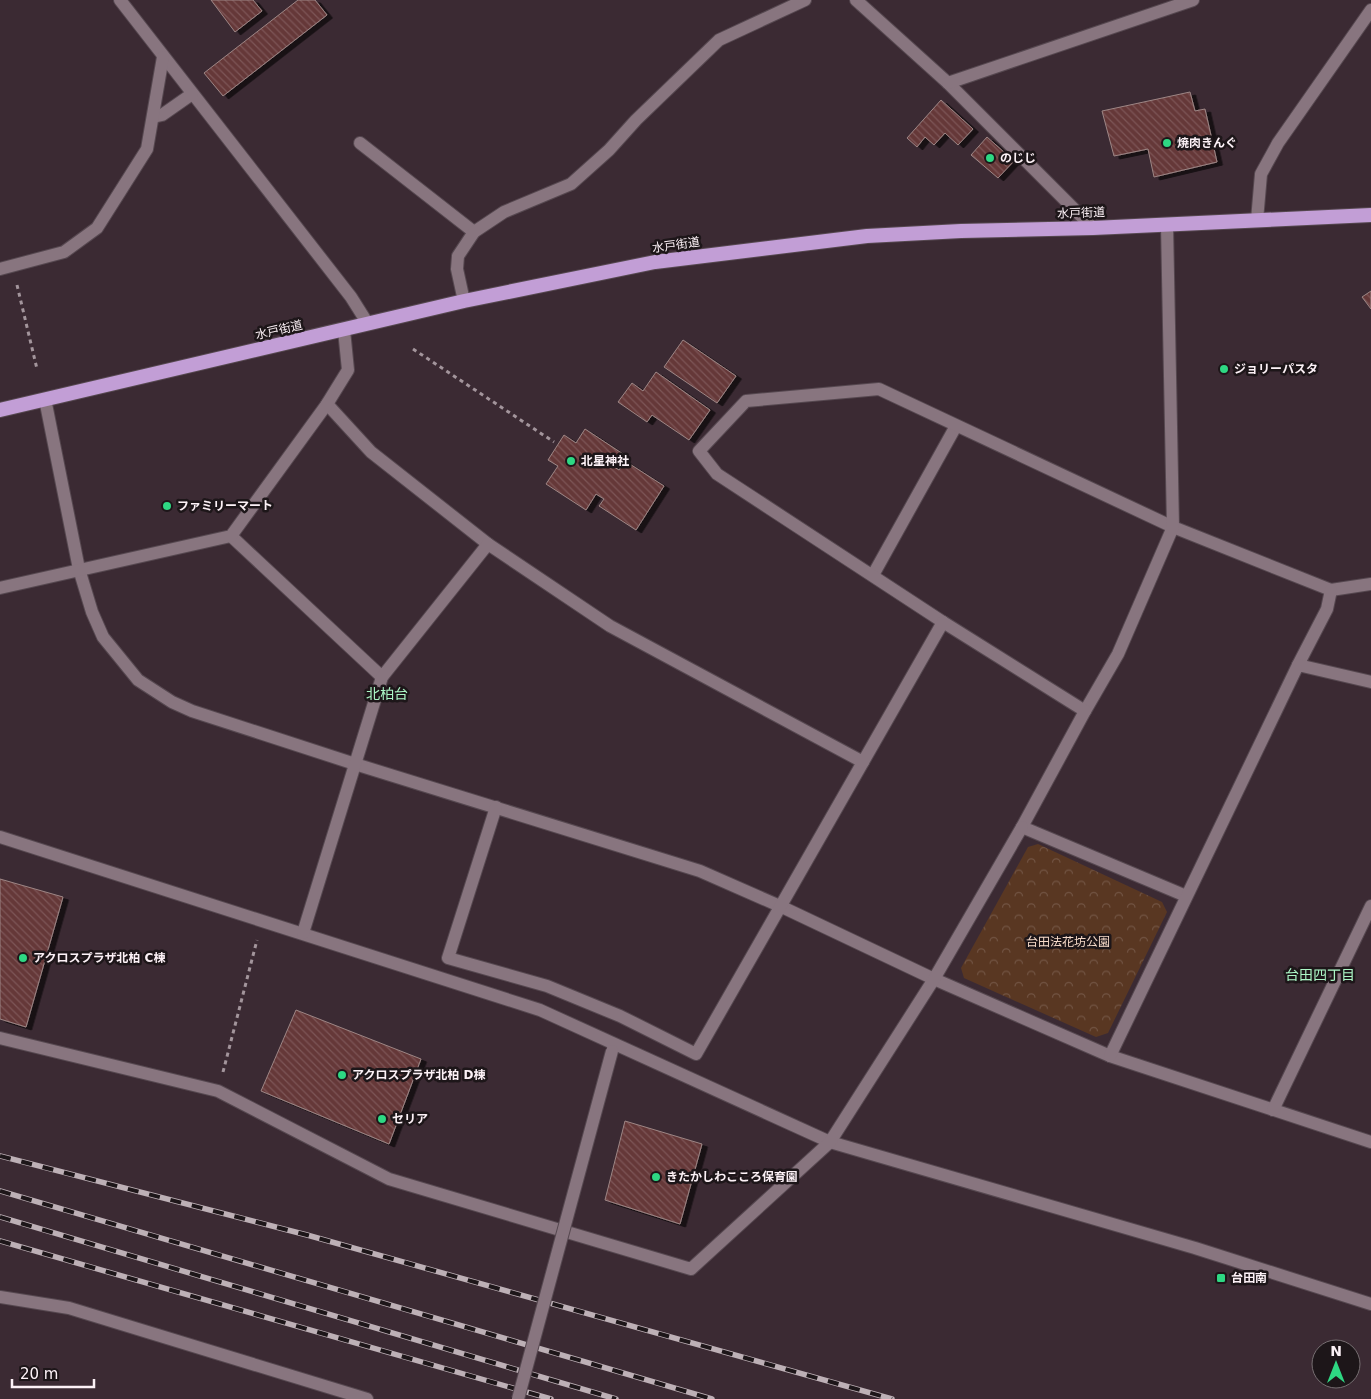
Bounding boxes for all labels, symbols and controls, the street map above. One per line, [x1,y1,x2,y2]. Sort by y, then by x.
place label: 焼肉きんぐ [1177,136,1237,150]
marker: 焼肉きんぐ [1161,137,1173,149]
place label: のじじ [1000,151,1036,165]
marker: のじじ [984,152,996,164]
street label: 水戸街道 [1057,205,1105,221]
street label: 水戸街道 [651,235,701,255]
street label: 水戸街道 [254,318,304,342]
place label: ジョリーパスタ [1234,362,1318,376]
marker: ジョリーパスタ [1218,363,1230,375]
place label: 北星神社 [581,454,629,468]
marker: 北星神社 [565,455,577,467]
place label: ファミリーマート [177,499,273,513]
marker: ファミリーマート [161,500,173,512]
district label: 北柏台 [366,686,408,702]
park label: 台田法花坊公園 [1026,935,1110,949]
place label: アクロスプラザ北柏 C棟 [33,951,165,965]
marker: アクロスプラザ北柏 C棟 [17,952,29,964]
district label: 台田四丁目 [1285,967,1355,983]
place label: アクロスプラザ北柏 D棟 [352,1068,486,1082]
marker: アクロスプラザ北柏 D棟 [336,1069,348,1081]
place label: セリア [392,1112,428,1126]
marker: セリア [376,1113,388,1125]
place label: きたかしわこころ保育園 [666,1170,798,1184]
marker: きたかしわこころ保育園 [650,1171,662,1183]
place label: 台田南 [1231,1271,1267,1285]
marker: 台田南 [1215,1272,1227,1284]
north arrow [1311,1339,1361,1389]
text: N [1330,1343,1342,1359]
scale bar [12,1356,95,1388]
text: 20 m [20,1365,58,1383]

